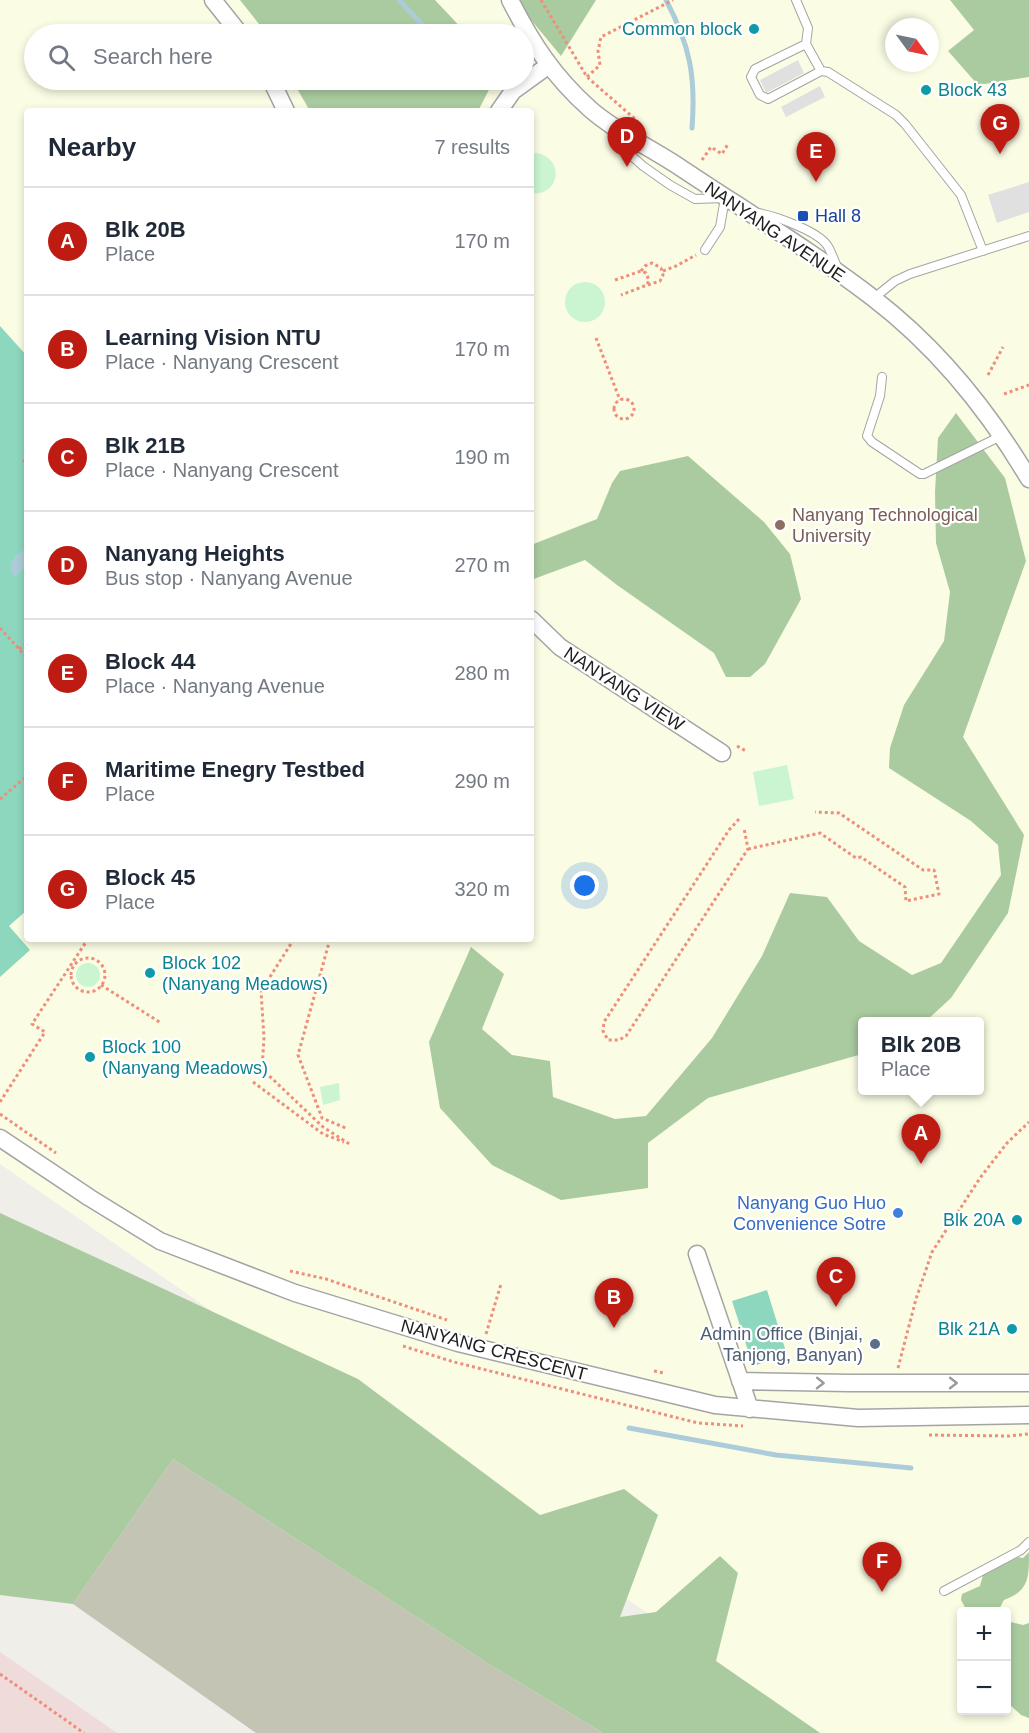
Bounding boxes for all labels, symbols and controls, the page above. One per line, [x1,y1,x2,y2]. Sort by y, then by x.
north arrow [885,18,939,72]
place label: Common block [622,19,743,39]
marker: Common block [747,22,761,36]
search box [24,24,534,90]
icon: search [45,41,78,74]
text: Search here [93,44,213,69]
place label: Block 43 [938,80,1007,100]
marker: Block 43 [919,83,933,97]
pin: G [980,104,1020,154]
pin: D [608,118,646,167]
text: Nearby [48,132,136,162]
pin: E [796,132,836,182]
text: 7 results [434,136,510,158]
street label: NANYANG AVENUE [701,178,849,286]
place label: Hall 8 [815,206,861,226]
marker: Hall 8 [796,209,810,223]
text: Blk 20B [105,217,186,242]
text: A [60,230,75,252]
text: 170 m [454,230,510,252]
text: Place [105,243,155,265]
text: Learning Vision NTU [105,325,321,350]
text: B [60,338,75,360]
text: 170 m [454,338,510,360]
text: Place · Nanyang Crescent [105,351,338,373]
text: Blk 21B [105,433,186,458]
text: C [60,446,75,468]
text: 190 m [454,446,510,468]
text: Place · Nanyang Crescent [105,459,338,481]
place label: Nanyang Technological University [792,505,978,546]
marker: Nanyang Technological University [773,518,787,532]
text: Nanyang Heights [105,541,285,566]
text: D [60,554,75,576]
text: 270 m [454,554,510,576]
text: Bus stop · Nanyang Avenue [105,567,353,589]
street label: NANYANG VIEW [560,643,688,735]
text: Block 44 [105,649,196,674]
text: E [61,662,74,684]
text: 280 m [454,662,510,684]
text: Place · Nanyang Avenue [105,675,325,697]
text: Maritime Enegry Testbed [105,757,365,782]
text: F [61,770,74,792]
text: 290 m [454,770,510,792]
text: Place [105,783,155,805]
text: Block 45 [105,865,196,890]
your location [570,871,599,900]
text: G [60,878,75,900]
text: 320 m [454,878,510,900]
text: Place [105,891,155,913]
place label: Block 102 (Nanyang Meadows) [162,953,328,994]
marker: Block 102 (Nanyang Meadows) [143,966,157,980]
popup [858,1017,984,1095]
text: Blk 20B [881,1032,961,1057]
place label: Block 100 (Nanyang Meadows) [102,1037,268,1078]
marker: Block 100 (Nanyang Meadows) [83,1050,97,1064]
text: Place [881,1058,931,1080]
pin: A [902,1114,940,1164]
place label: Nanyang Guo Huo Convenience Sotre [733,1193,886,1234]
marker: Nanyang Guo Huo Convenience Sotre [891,1206,905,1220]
place label: Blk 20A [943,1210,1005,1230]
marker: Blk 20A [1010,1213,1024,1227]
pin: C [816,1258,856,1307]
pin: B [594,1278,634,1328]
street label: NANYANG CRESCENT [399,1316,589,1384]
place label: Blk 21A [938,1319,1000,1339]
marker: Blk 21A [1005,1322,1019,1336]
place label: Admin Office (Binjai, Tanjong, Banyan) [700,1324,863,1365]
marker: Admin Office (Binjai, Tanjong, Banyan) [868,1337,882,1351]
one-way arrow [816,1377,825,1389]
one-way arrow [948,1377,957,1389]
pin: F [862,1542,902,1592]
map controls [957,1607,1011,1715]
button: + [957,1607,1011,1661]
button: − [957,1661,1011,1715]

